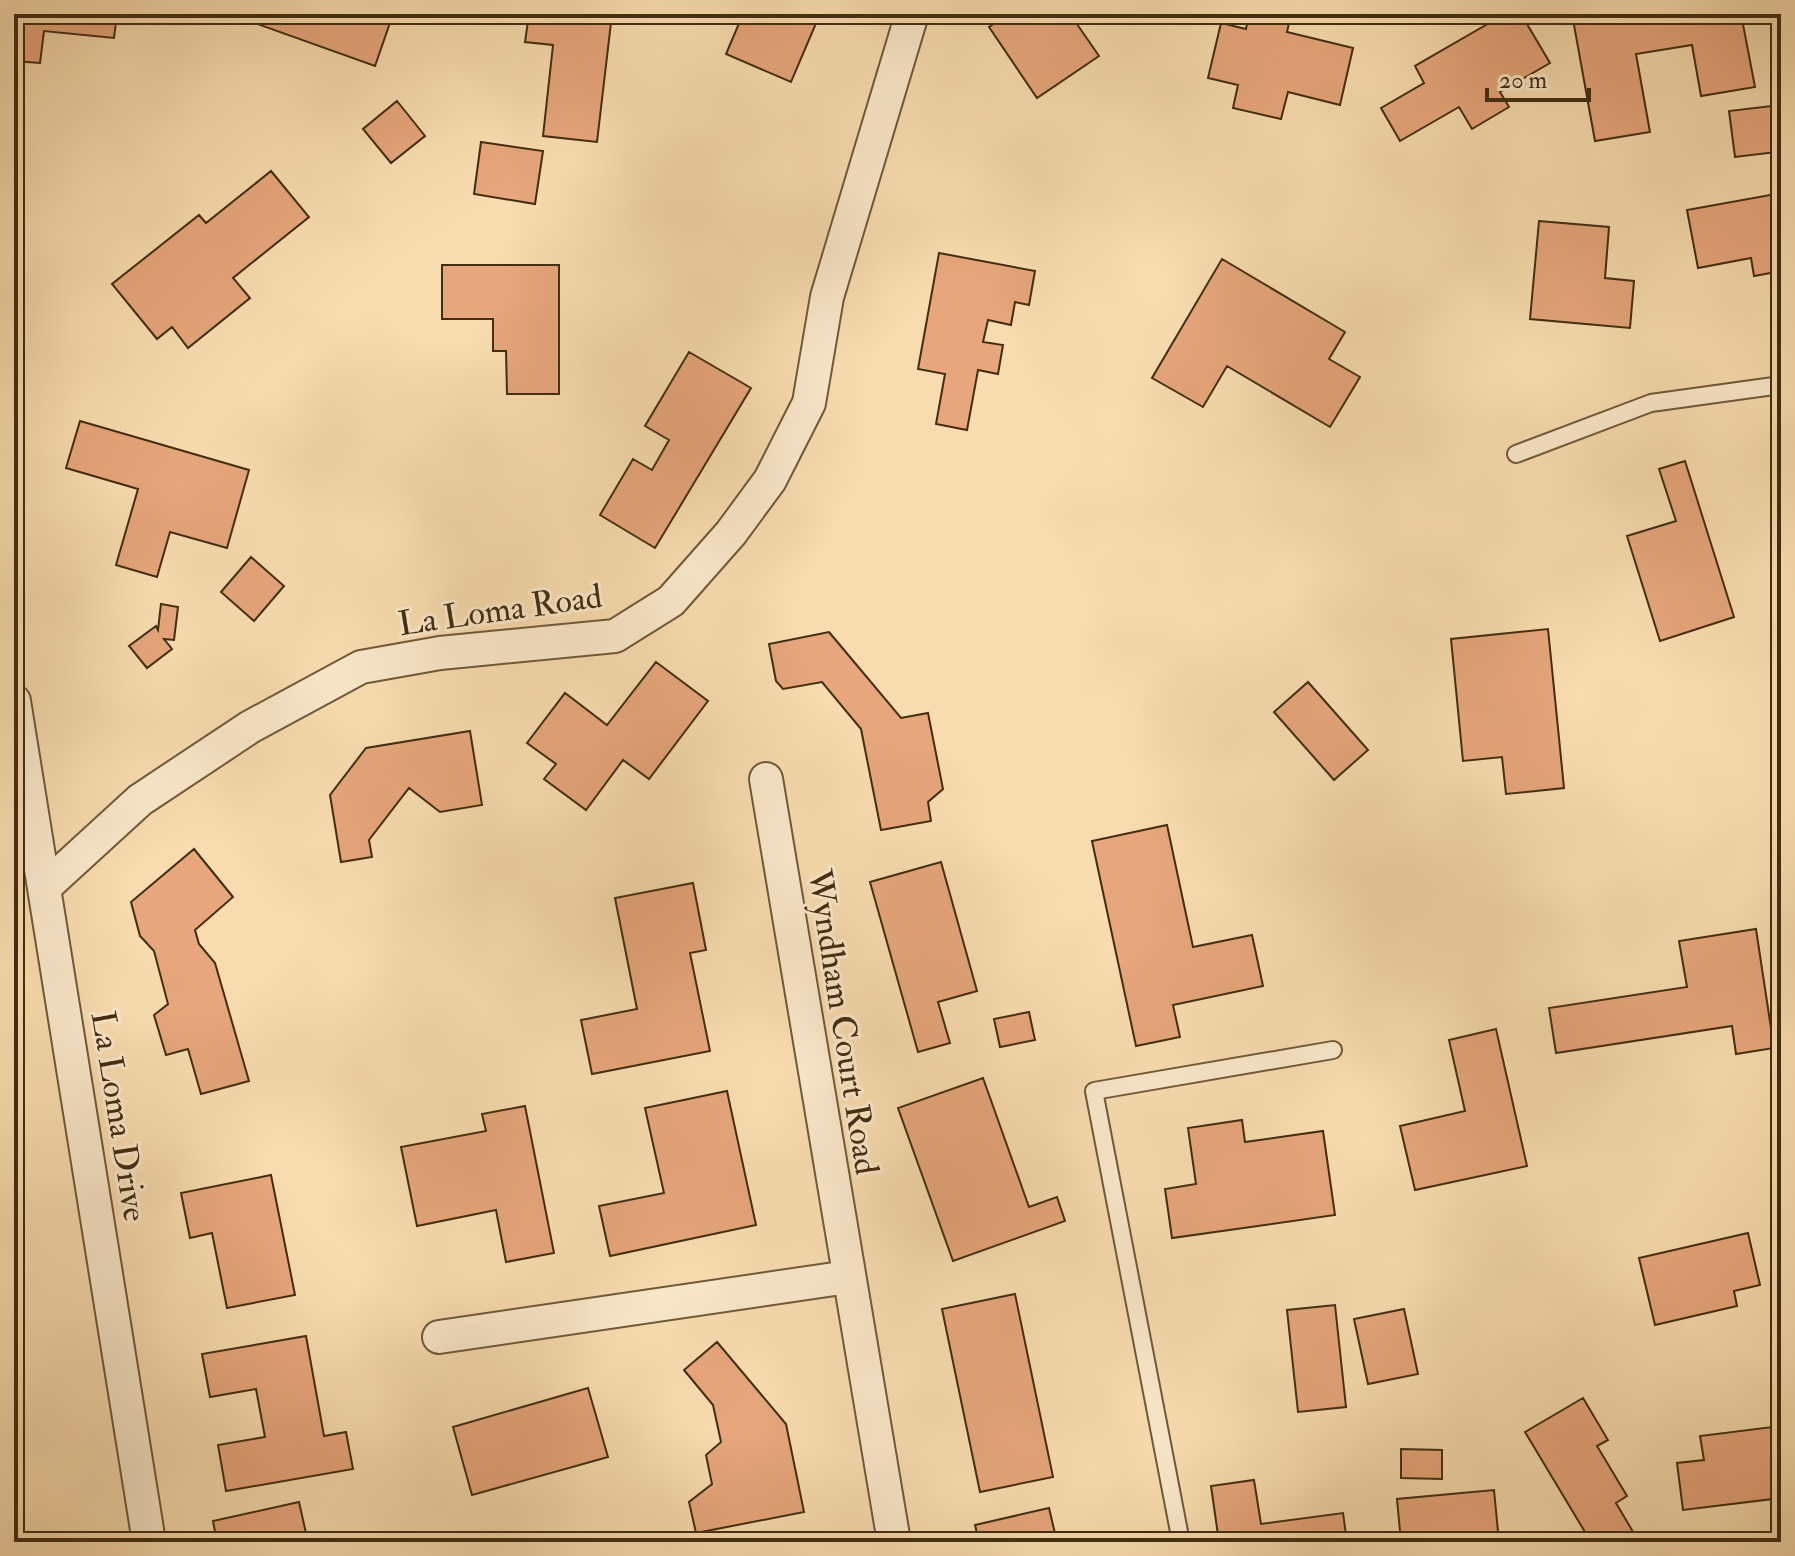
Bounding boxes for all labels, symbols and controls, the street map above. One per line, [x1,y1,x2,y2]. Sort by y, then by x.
scale bar [1487,52,1589,102]
text: 20 m [1499,65,1548,96]
street label: La Loma Road [395,575,605,646]
street label: Wyndham Court Road [797,866,888,1178]
street label: La Loma Drive [81,1008,156,1224]

